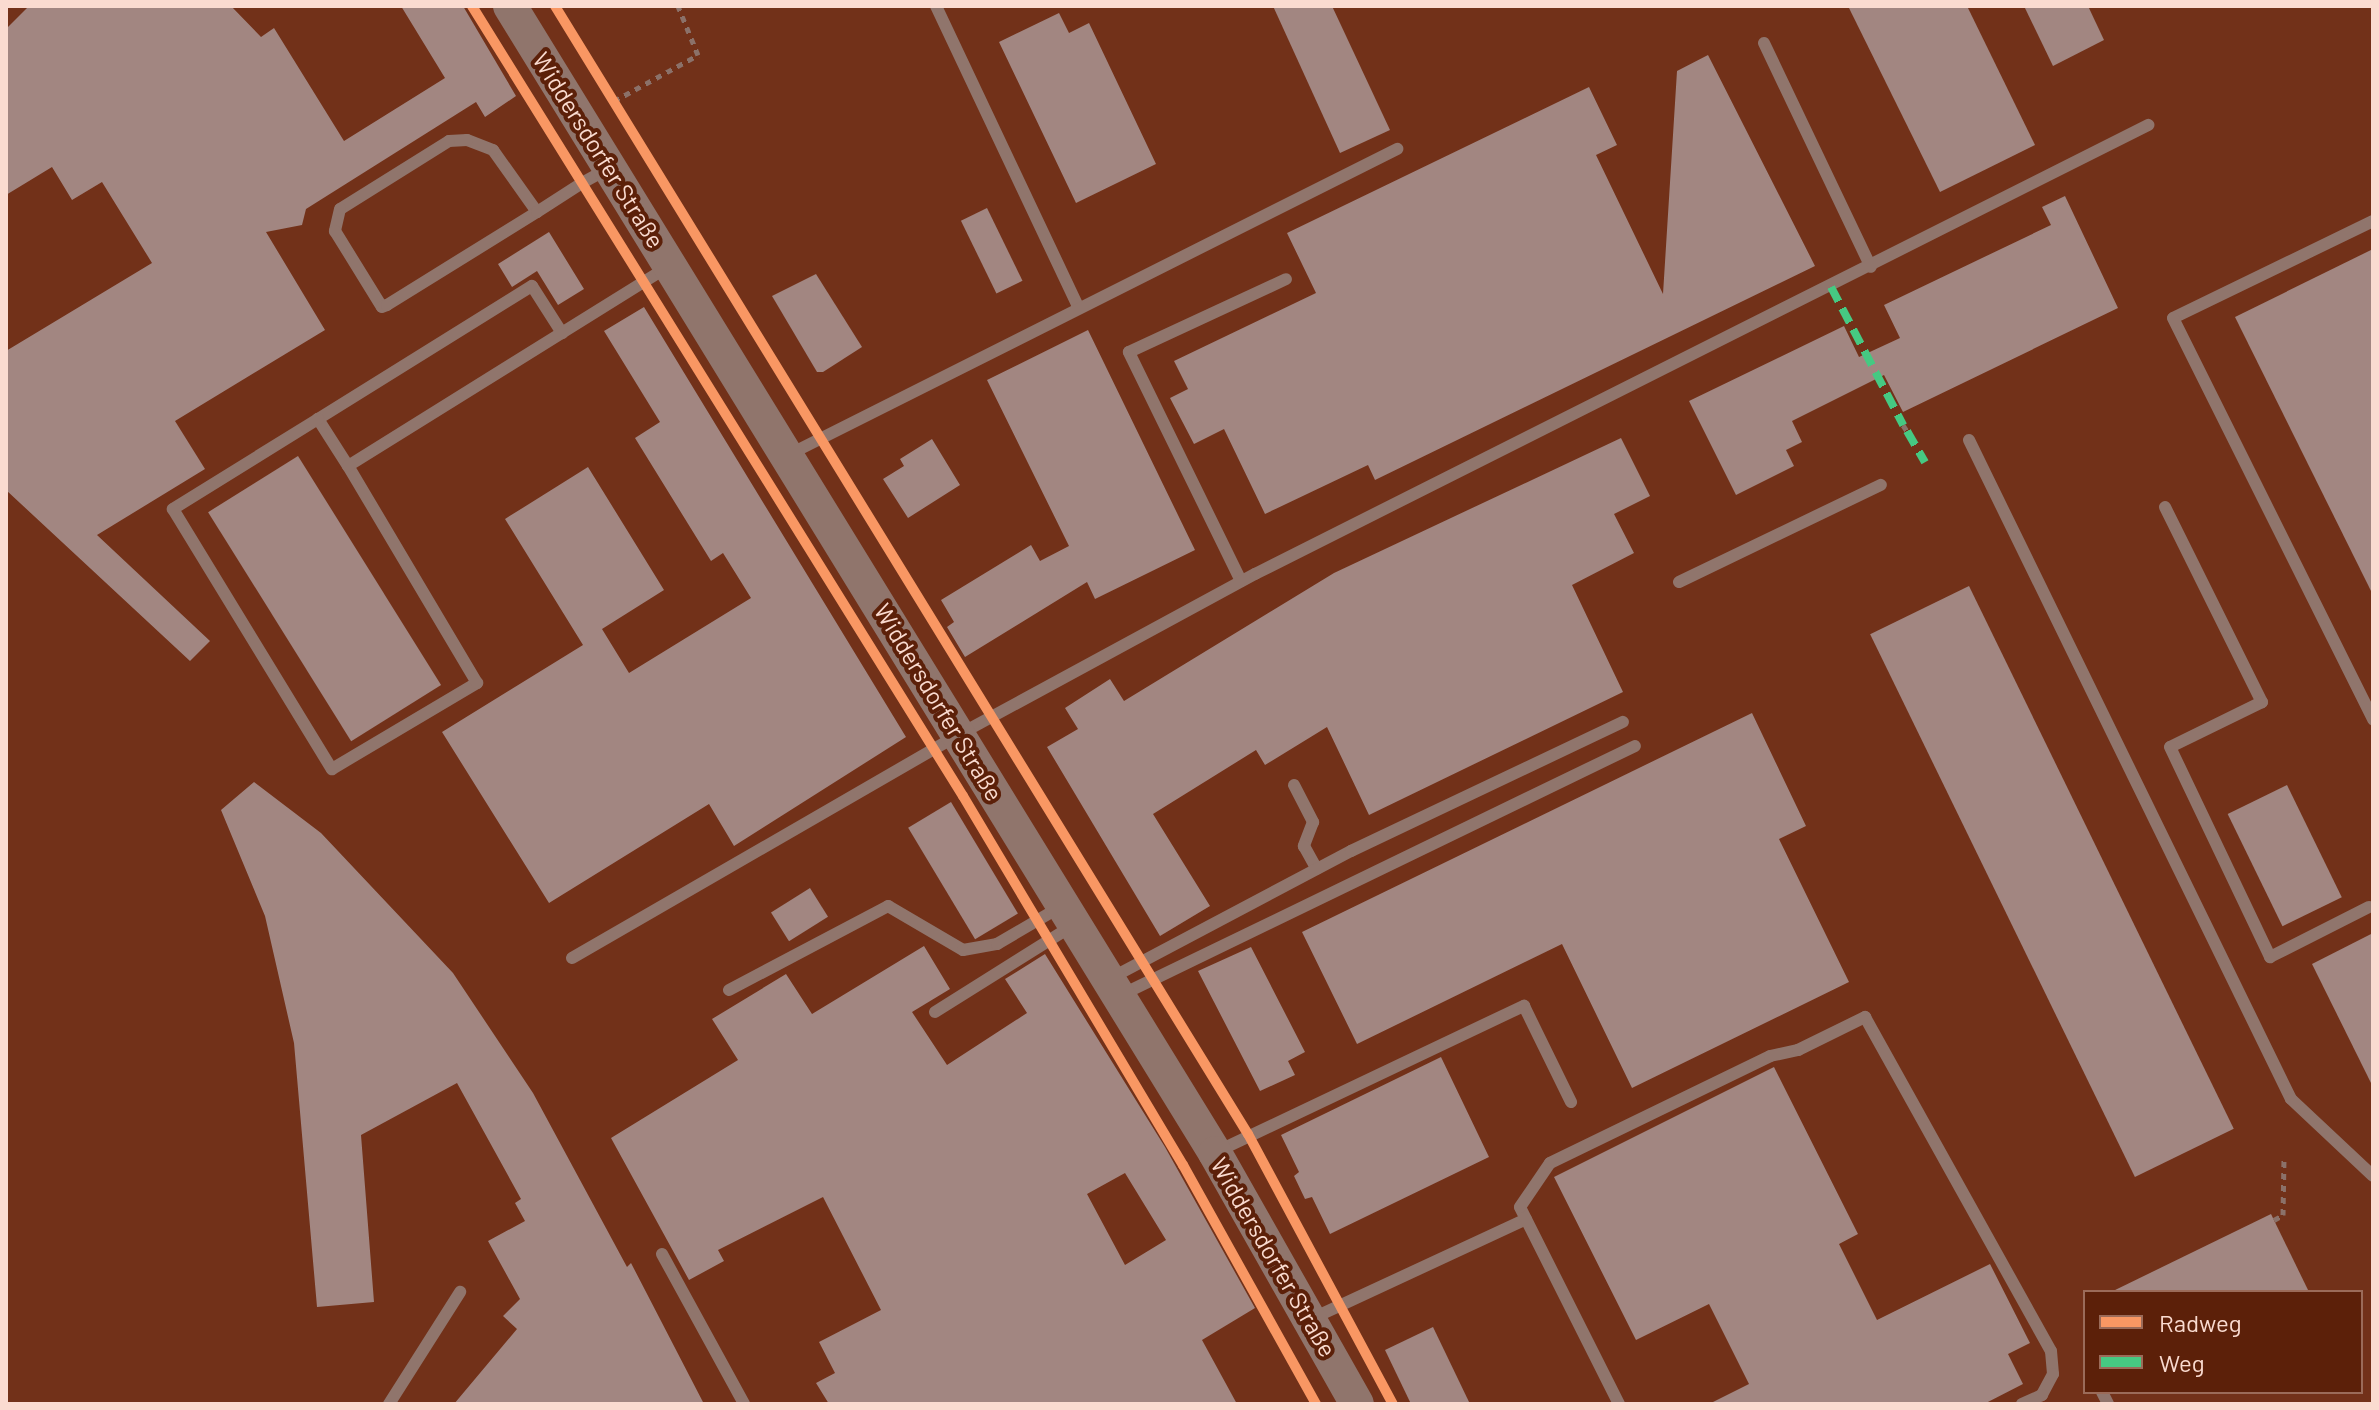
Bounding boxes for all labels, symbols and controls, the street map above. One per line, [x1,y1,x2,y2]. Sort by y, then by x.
street label: Widdersdorfer Straße [527,47,671,253]
street label: Widdersdorfer Straße [869,598,1009,806]
street label: Widdersdorfer Straße [1205,1152,1343,1362]
legend [2083,1290,2363,1394]
text: Radweg [2159,1308,2242,1337]
text: Weg [2159,1348,2205,1377]

